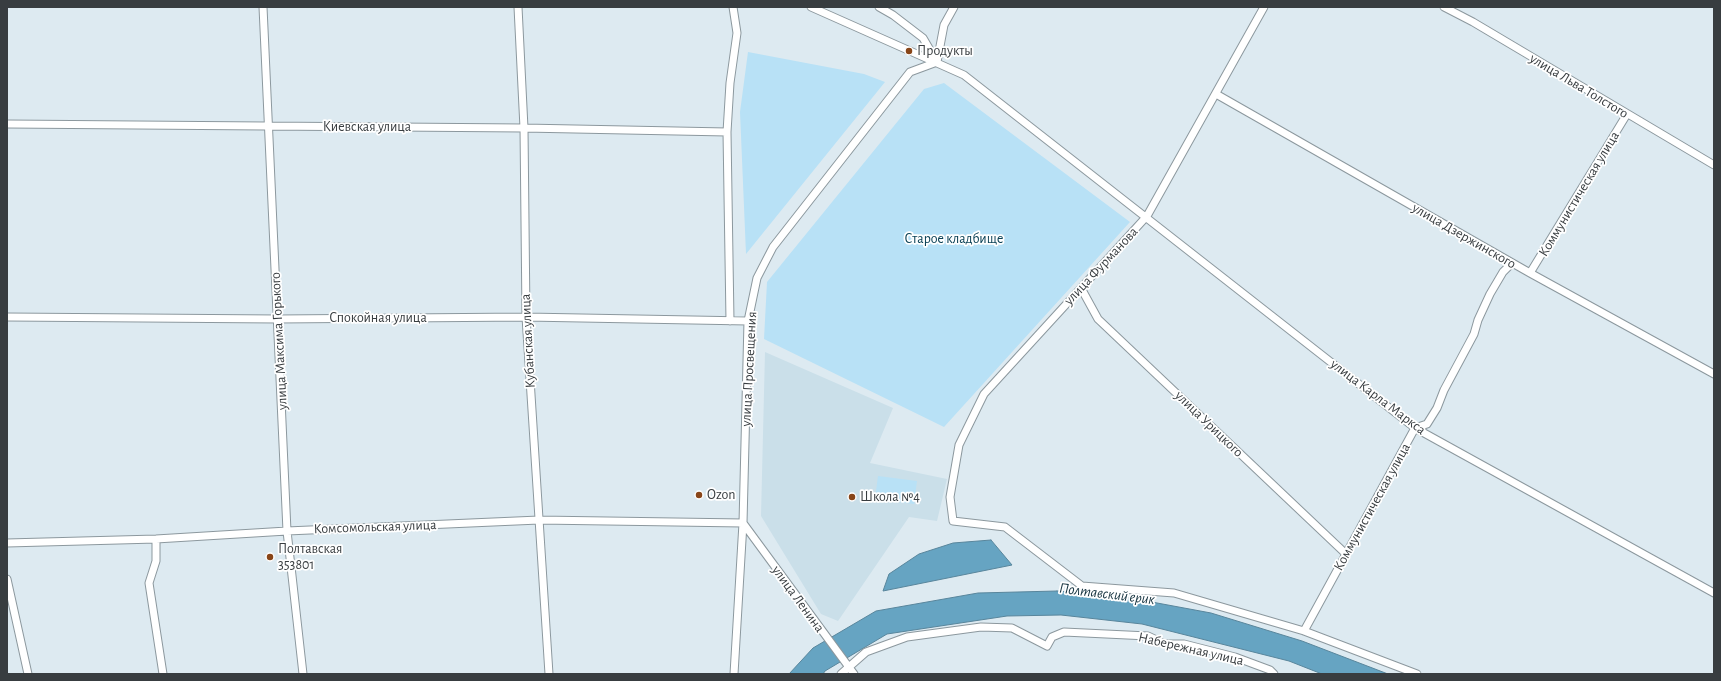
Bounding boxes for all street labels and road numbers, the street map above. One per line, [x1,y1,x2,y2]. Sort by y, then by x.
street label: улица Льва Толстого [1527,50,1631,122]
street label: Киевская улица [323,119,411,135]
street label: Коммунистическая улица [1535,128,1623,260]
street label: улица Дзержинского [1409,199,1519,273]
street label: улица Фурманова [1060,223,1142,309]
street label: улица Максима Горького [267,272,291,410]
street label: Кубанская улица [517,293,539,389]
street label: Спокойная улица [329,310,427,326]
street label: улица Просвещения [738,311,760,427]
street label: улица Карла Маркса [1327,356,1429,438]
street label: улица Урицкого [1171,387,1247,461]
street label: Коммунистическая улица [1330,440,1414,574]
street label: Комсомольская улица [313,516,437,538]
street label: улица Ленина [768,562,828,636]
street label: Набережная улица [1137,629,1245,669]

